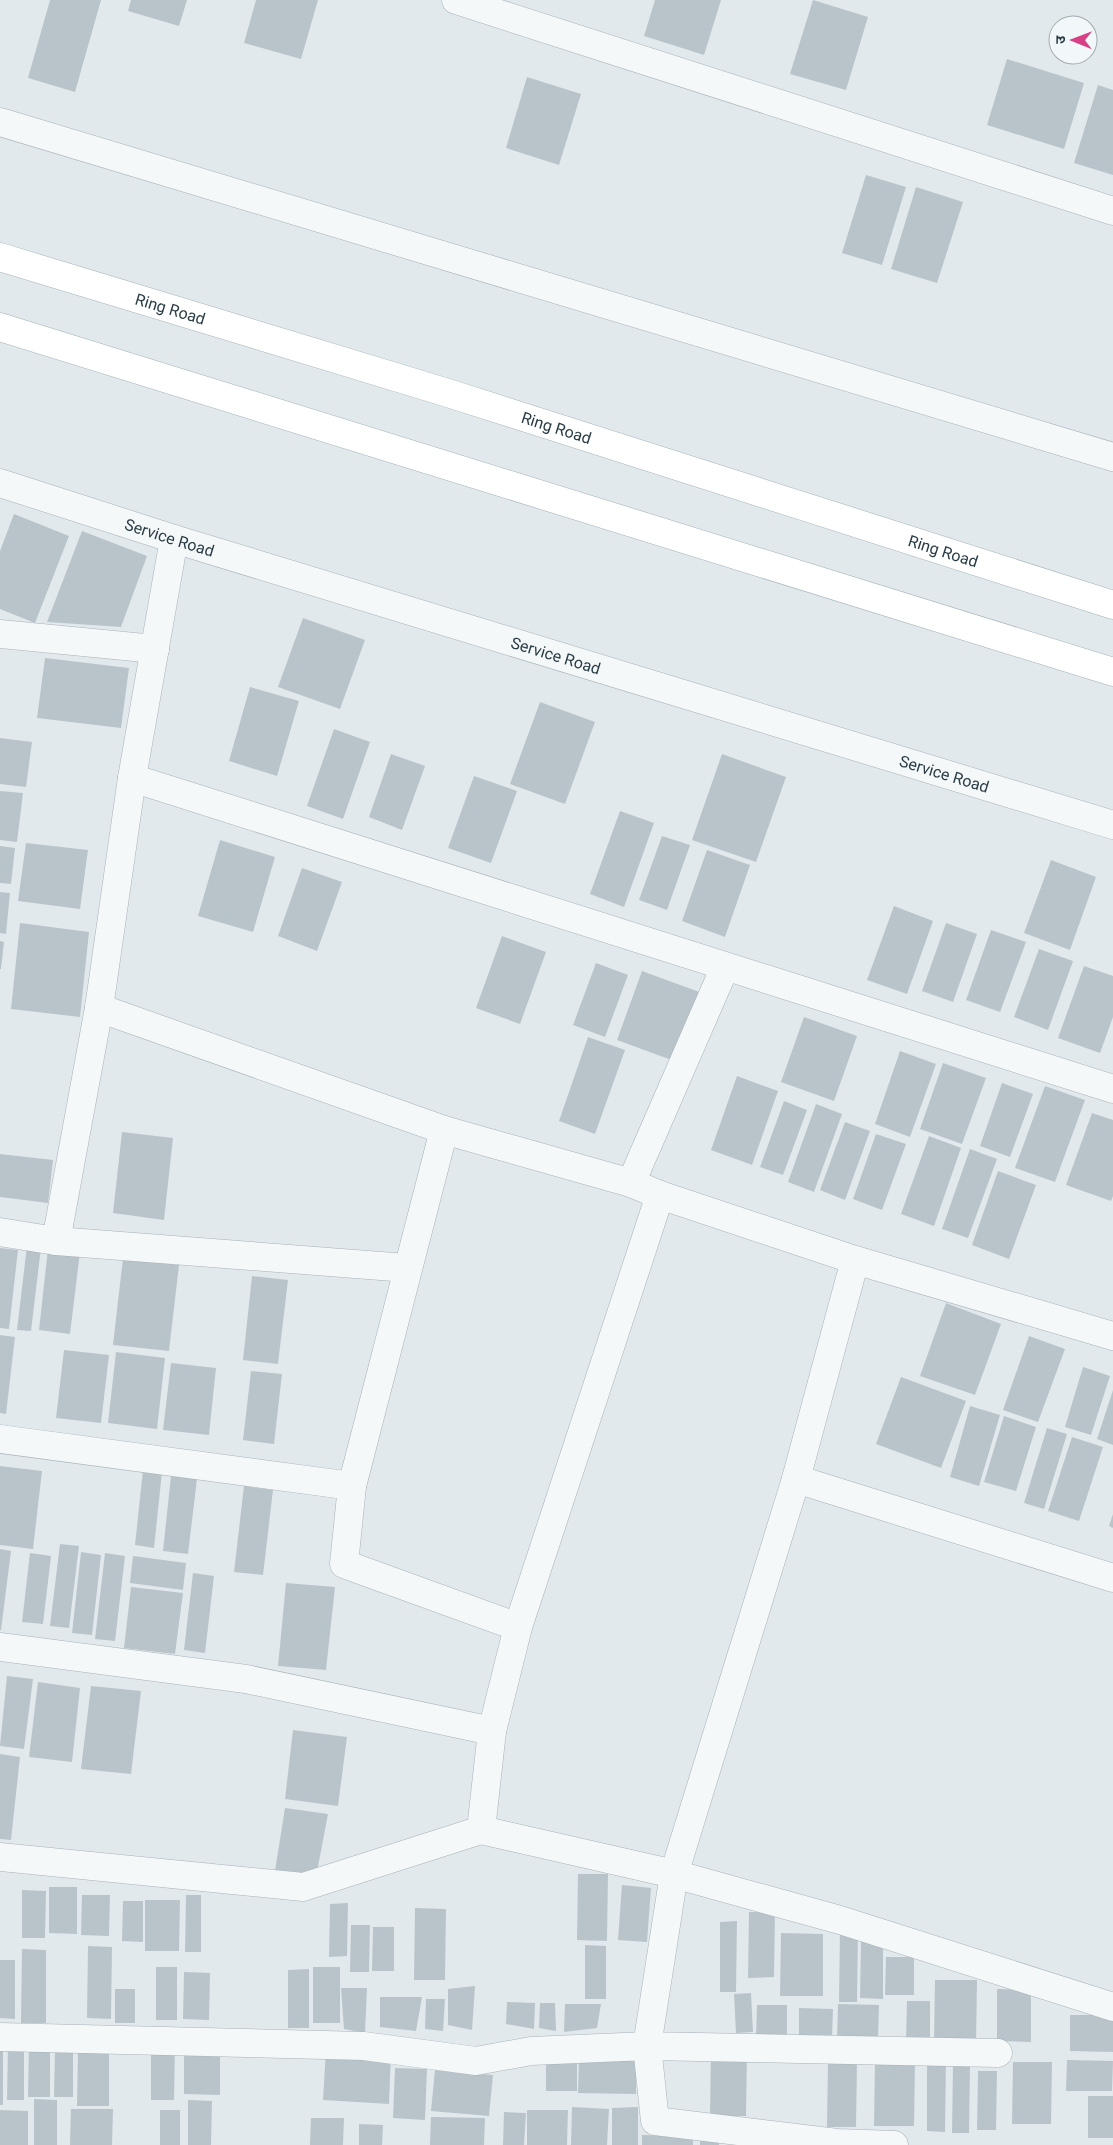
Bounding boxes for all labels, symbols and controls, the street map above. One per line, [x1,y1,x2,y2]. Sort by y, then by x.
north arrow [1048,15,1098,65]
text: उ [1052,35,1068,44]
street label: Ring Road [133,290,208,329]
street label: Ring Road [519,408,594,448]
street label: Service Road [122,515,216,561]
street label: Ring Road [906,531,980,571]
street label: Service Road [509,633,603,678]
street label: Service Road [897,751,991,797]

